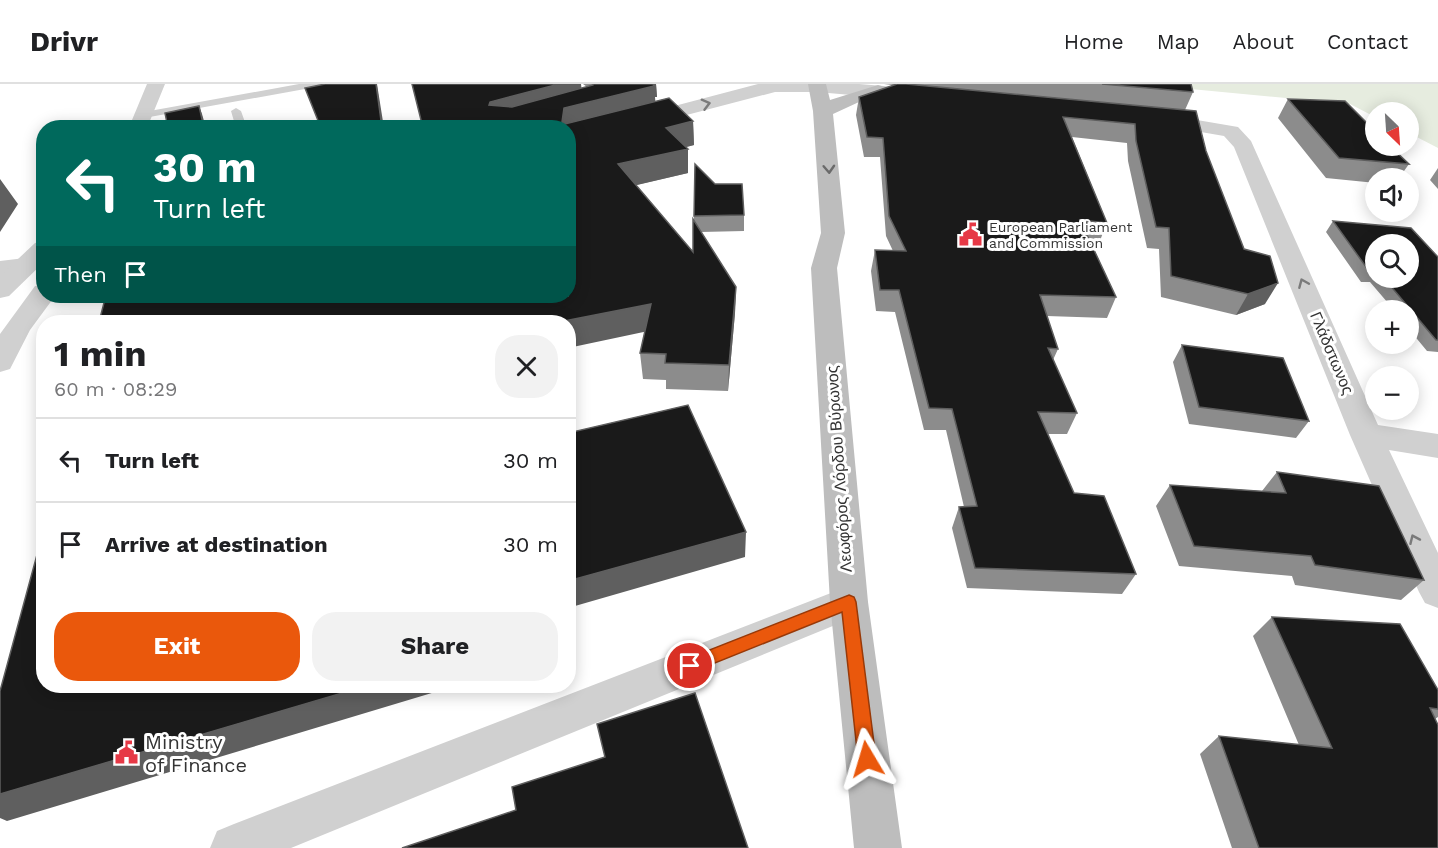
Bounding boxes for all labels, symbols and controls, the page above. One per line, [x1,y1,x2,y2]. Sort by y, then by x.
text: Drivr [30,25,98,58]
text: Home [1064,29,1124,54]
text: Map [1157,29,1200,54]
text: About [1233,29,1294,54]
text: Contact [1327,29,1408,54]
one-way arrow [701,99,711,111]
north arrow [1365,102,1419,156]
map controls [1365,102,1419,420]
text: 30 m [153,143,257,192]
icon: left [54,144,132,222]
one-way arrow [822,165,835,174]
button: sound [1365,168,1419,222]
text: Turn left [153,193,265,225]
place label: European Parliament and Commission [989,219,1133,251]
public building icon: European Parliament and Commission [958,222,984,248]
button: search [1365,234,1419,288]
icon: arrive [119,258,152,291]
text: Then [54,262,107,287]
one-way arrow [1298,279,1310,290]
button: + [1365,300,1419,354]
street label: Γλάδστωνος [1306,309,1358,397]
text: 1 min [54,333,146,375]
button: close [495,335,558,398]
street label: Λεωφόρος Λόρδου Βύρωνος [822,365,856,573]
button: − [1365,366,1419,420]
text: 60 m · 08:29 [54,377,177,401]
icon: left [54,444,87,477]
text: Turn left [105,448,199,473]
text: 30 m [503,448,558,473]
icon: arrive [54,528,87,561]
text: Arrive at destination [105,532,328,557]
text: 30 m [503,532,558,557]
one-way arrow [1409,535,1421,546]
button: Exit [54,612,300,681]
button: Share [312,612,558,681]
pin [664,640,715,691]
icon: arrive [673,649,706,682]
position arrow [835,727,899,791]
place label: Ministry of Finance [145,730,247,777]
public building icon: Ministry of Finance [114,740,140,766]

